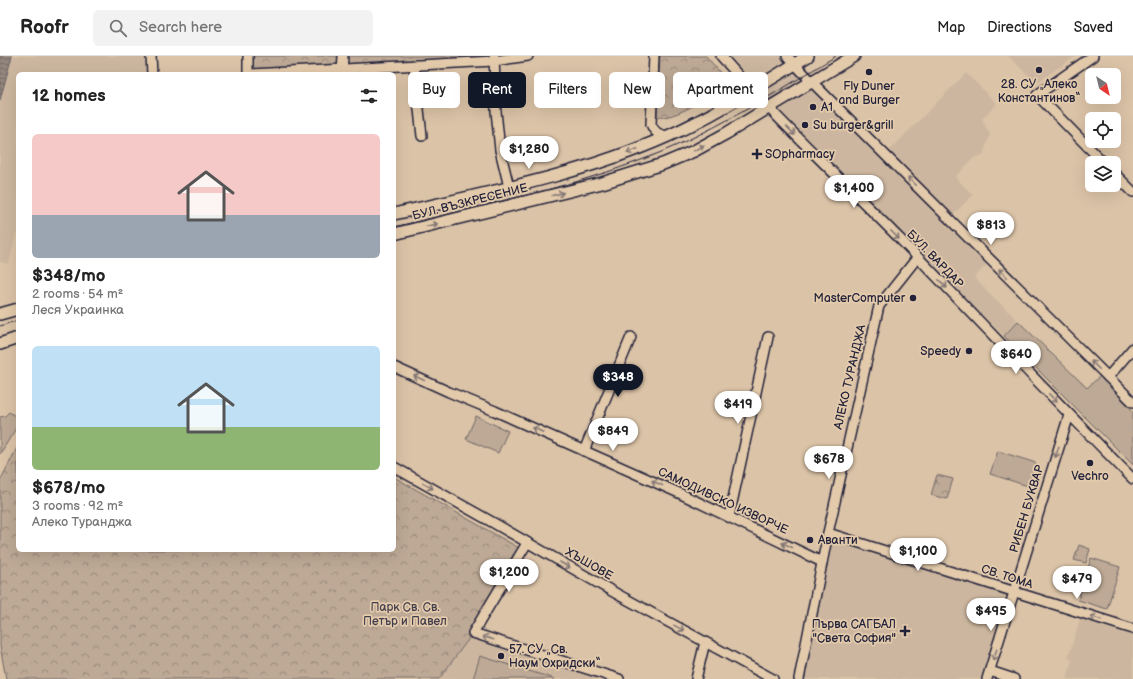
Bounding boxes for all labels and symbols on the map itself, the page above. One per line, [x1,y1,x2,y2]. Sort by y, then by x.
marker: 28. СУ „Алеко Константинов“ [1034,65,1044,75]
marker: Fly Duner and Burger [864,67,874,77]
north arrow [1085,68,1121,104]
place label: 28. СУ „Алеко Константинов“ [998,77,1080,106]
place label: Fly Duner and Burger [838,79,900,108]
place label: A1 [821,100,833,115]
marker: A1 [808,102,818,112]
place label: Su burger&grill [813,118,893,133]
marker: Su burger&grill [800,120,810,130]
one-way arrow [786,126,796,136]
pin: $1,280 [496,136,562,170]
one-way arrow [693,144,705,152]
one-way arrow [627,147,639,155]
place label: SOpharmacy [765,147,835,162]
marker: SOpharmacy [752,149,762,159]
pin: $1,400 [821,175,887,209]
one-way arrow [907,176,916,186]
street label: БУЛ. ВЪЗКРЕСЕНИЕ [411,180,529,224]
one-way arrow [551,190,564,197]
pin: $813 [967,212,1015,246]
one-way arrow [425,220,438,228]
street label: БУЛ. ВАРДАР [903,227,967,292]
one-way arrow [890,230,900,240]
one-way arrow [998,268,1008,278]
one-way arrow [938,279,948,289]
place label: MasterComputer [814,291,906,306]
marker: MasterComputer [908,293,918,303]
street label: АЛЕКО ТУРАНДЖА [830,323,870,432]
pin: $640 [992,341,1040,375]
place label: Speedy [920,344,962,359]
marker: Speedy [964,346,974,356]
one-way arrow [1090,360,1100,370]
pin: $348 [594,364,642,398]
one-way arrow [413,374,425,381]
pin: $419 [714,391,762,425]
one-way arrow [1048,393,1057,403]
pin: $849 [589,418,637,452]
one-way arrow [532,426,544,433]
pin: $678 [805,446,853,480]
one-way arrow [1053,446,1061,458]
marker: Vechro [1085,458,1095,468]
street label: РИБЕН БУКВАР [1007,463,1048,555]
street label: САМОДИВСКО ИЗВОРЧЕ [656,464,791,538]
place label: Vechro [1071,469,1109,484]
one-way arrow [651,479,663,486]
one-way arrow [422,483,434,491]
place label: Аванти [817,533,858,548]
marker: Аванти [805,535,815,545]
pin: $1,100 [885,538,951,572]
one-way arrow [781,541,793,548]
street label: ХЪШОВЕ [563,544,616,584]
pin: $1,200 [476,559,542,593]
one-way arrow [559,561,571,569]
street label: СВ. ТОМА [979,562,1036,593]
pin: $479 [1053,566,1101,600]
pin: $495 [967,598,1015,632]
park label: Парк Св. Св. Петър и Павел [363,600,447,629]
one-way arrow [1090,613,1102,621]
place label: Първа САГБАЛ "Света София" [812,617,896,646]
one-way arrow [673,624,685,632]
marker: Първа САГБАЛ "Света София" [899,625,911,637]
one-way arrow [482,634,495,641]
place label: 57. СУ „Св. Наум Охридски“ [509,642,601,671]
one-way arrow [991,649,998,662]
marker: 57. СУ „Св. Наум Охридски“ [496,651,506,661]

